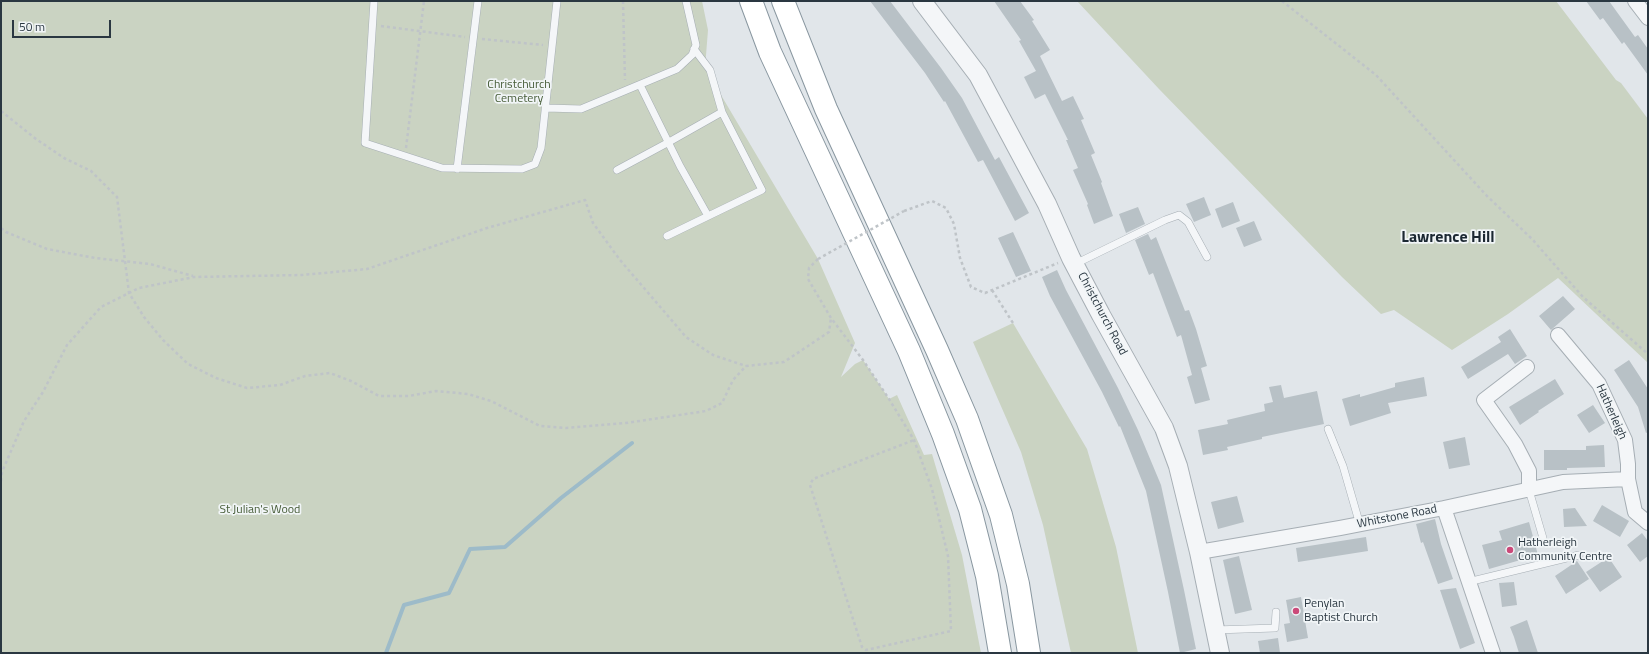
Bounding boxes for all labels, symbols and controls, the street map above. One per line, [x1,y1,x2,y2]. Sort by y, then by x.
scale bar [14,12,113,38]
text: 50 m [19,17,45,36]
park label: Christchurch Cemetery [487,78,551,106]
district label: Lawrence Hill [1401,228,1495,248]
street label: Christchurch Road [1074,270,1130,358]
street label: Hatherleigh [1592,382,1630,442]
street label: Whitstone Road [1356,502,1438,532]
park label: St Julian's Wood [220,503,300,517]
place label: Hatherleigh Community Centre [1518,536,1612,564]
marker: Hatherleigh Community Centre [1505,545,1515,555]
place label: Penylan Baptist Church [1304,597,1378,625]
marker: Penylan Baptist Church [1291,606,1301,616]

